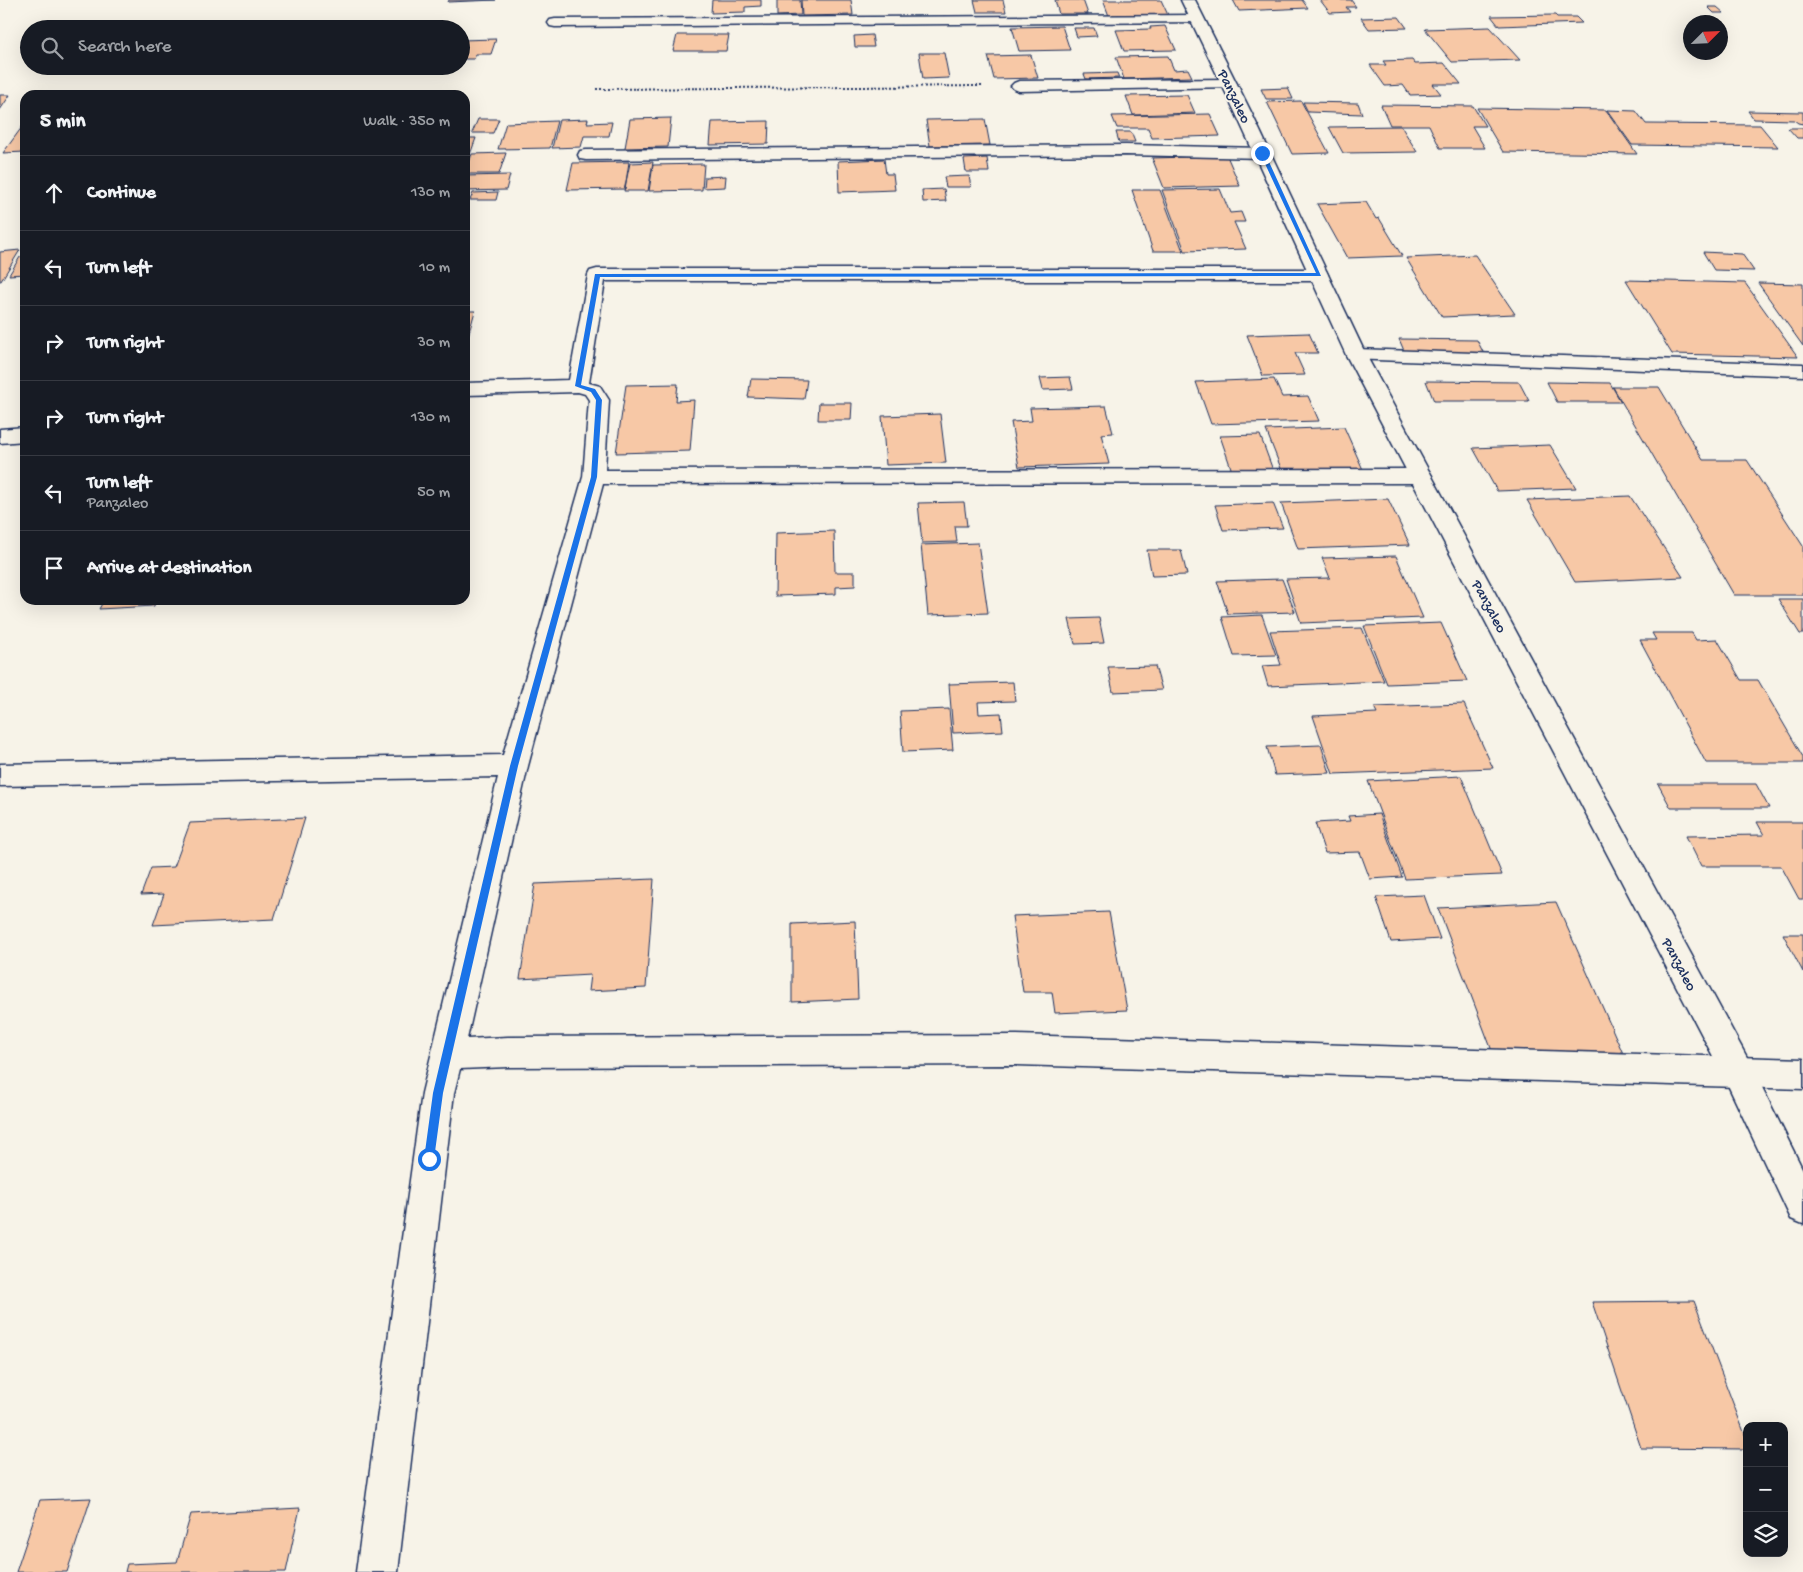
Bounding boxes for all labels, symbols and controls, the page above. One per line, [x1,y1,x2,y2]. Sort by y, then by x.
north arrow [1683,15,1728,60]
search box [20,20,470,75]
icon: search [38,34,66,62]
text: Search here [78,36,172,59]
street label: Panzaleo [1212,66,1254,127]
text: 5 min [40,110,85,135]
text: Walk · 350 m [363,113,450,132]
route end [1251,142,1274,165]
icon: ahead [40,179,68,207]
text: Continue [87,182,156,205]
text: 130 m [411,184,450,203]
icon: left [40,254,68,282]
text: Turn left [87,257,151,280]
text: 10 m [419,259,450,278]
icon: right [40,329,68,357]
text: Turn right [87,332,163,355]
text: 30 m [417,334,450,353]
icon: right [40,404,68,432]
text: Turn right [87,407,163,430]
text: 130 m [411,409,450,428]
text: Turn left [87,472,151,495]
icon: left [40,479,68,507]
text: 50 m [417,484,450,503]
text: Panzaleo [87,495,148,514]
icon: arrive [40,554,68,582]
text: Arrive at destination [87,557,251,580]
street label: Panzaleo [1466,576,1510,637]
street label: Panzaleo [1656,934,1700,995]
route start [418,1148,441,1171]
map controls [1743,1422,1788,1557]
button: + [1743,1422,1788,1467]
button: − [1743,1467,1788,1512]
button: layers [1743,1512,1788,1557]

